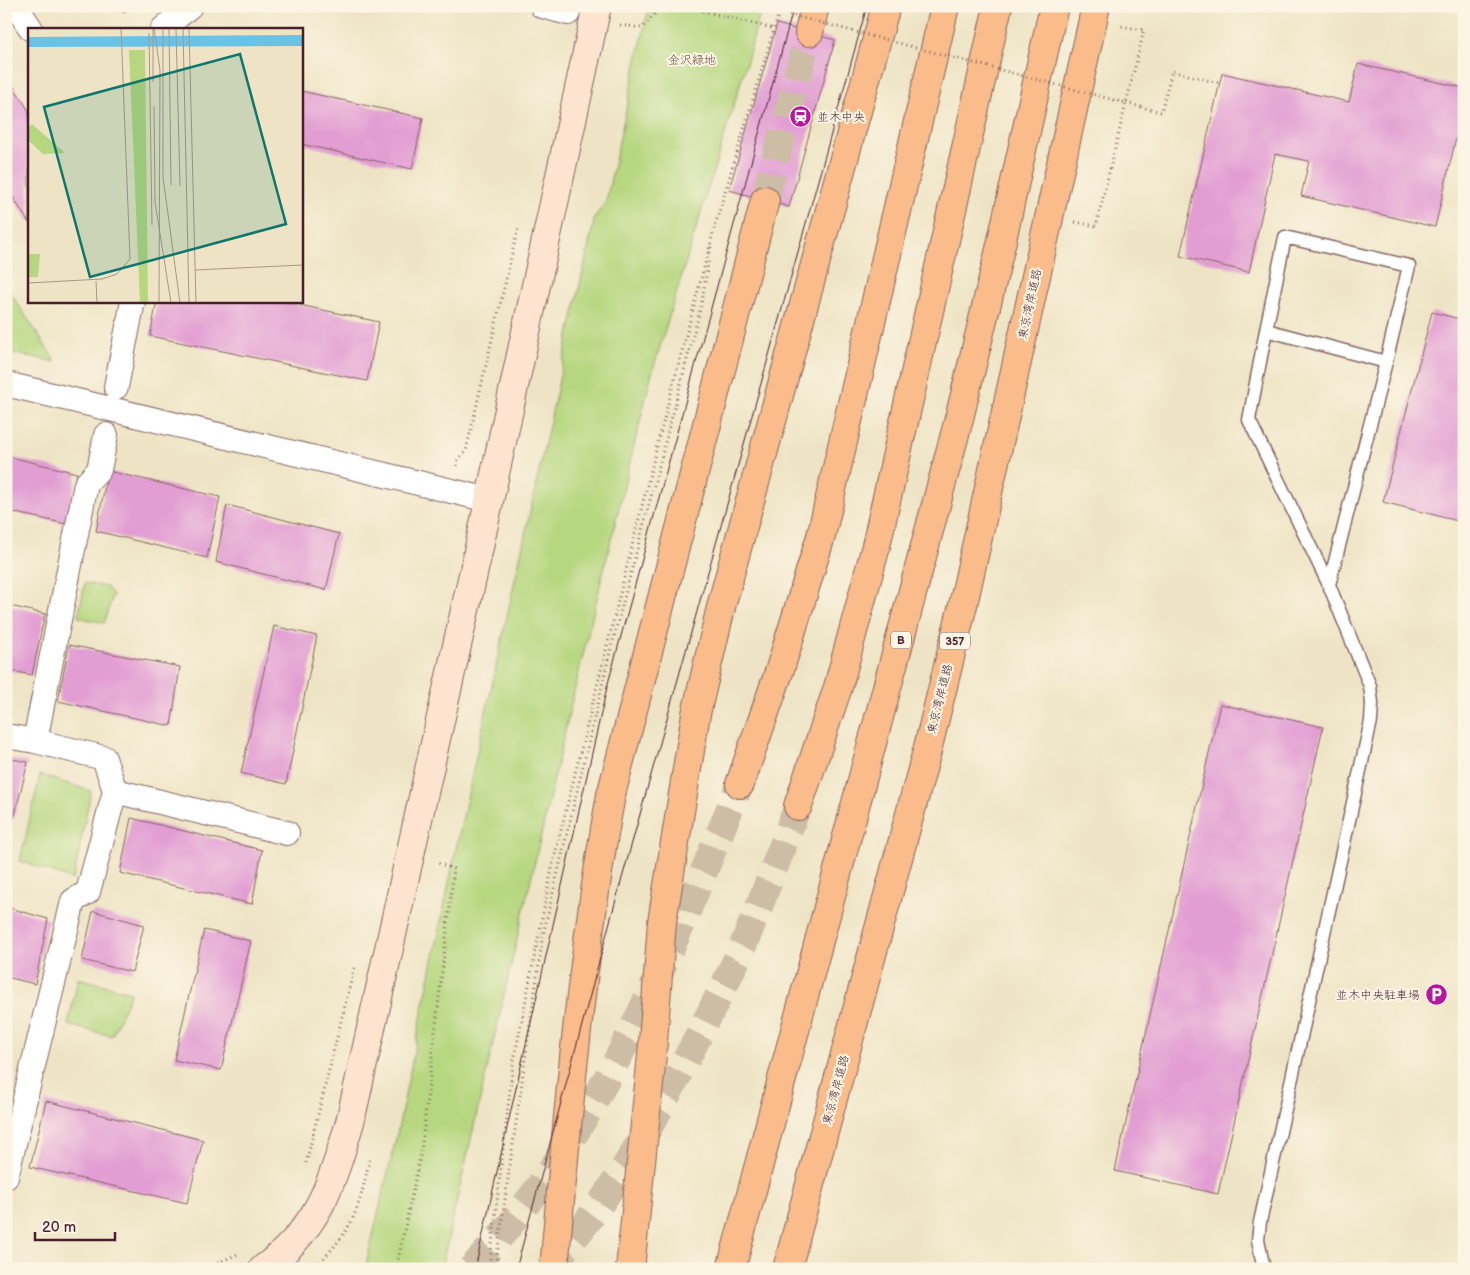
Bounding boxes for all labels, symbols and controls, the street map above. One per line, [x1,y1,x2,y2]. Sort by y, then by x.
inset map [28,28,302,302]
park label: 金沢緑地 [668,53,716,68]
station icon: 並木中央 [789,105,813,129]
place label: 並木中央 [817,110,865,125]
street label: 東京湾岸道路 [1015,267,1045,341]
road number: B [891,632,911,648]
road number: 357 [940,632,970,649]
street label: 東京湾岸道路 [924,662,956,736]
parking icon: 並木中央駐車場 [1424,983,1448,1007]
place label: 並木中央駐車場 [1336,988,1420,1003]
street label: 東京湾岸道路 [819,1053,853,1127]
scale bar [35,1210,115,1242]
text: 20 m [42,1218,76,1237]

